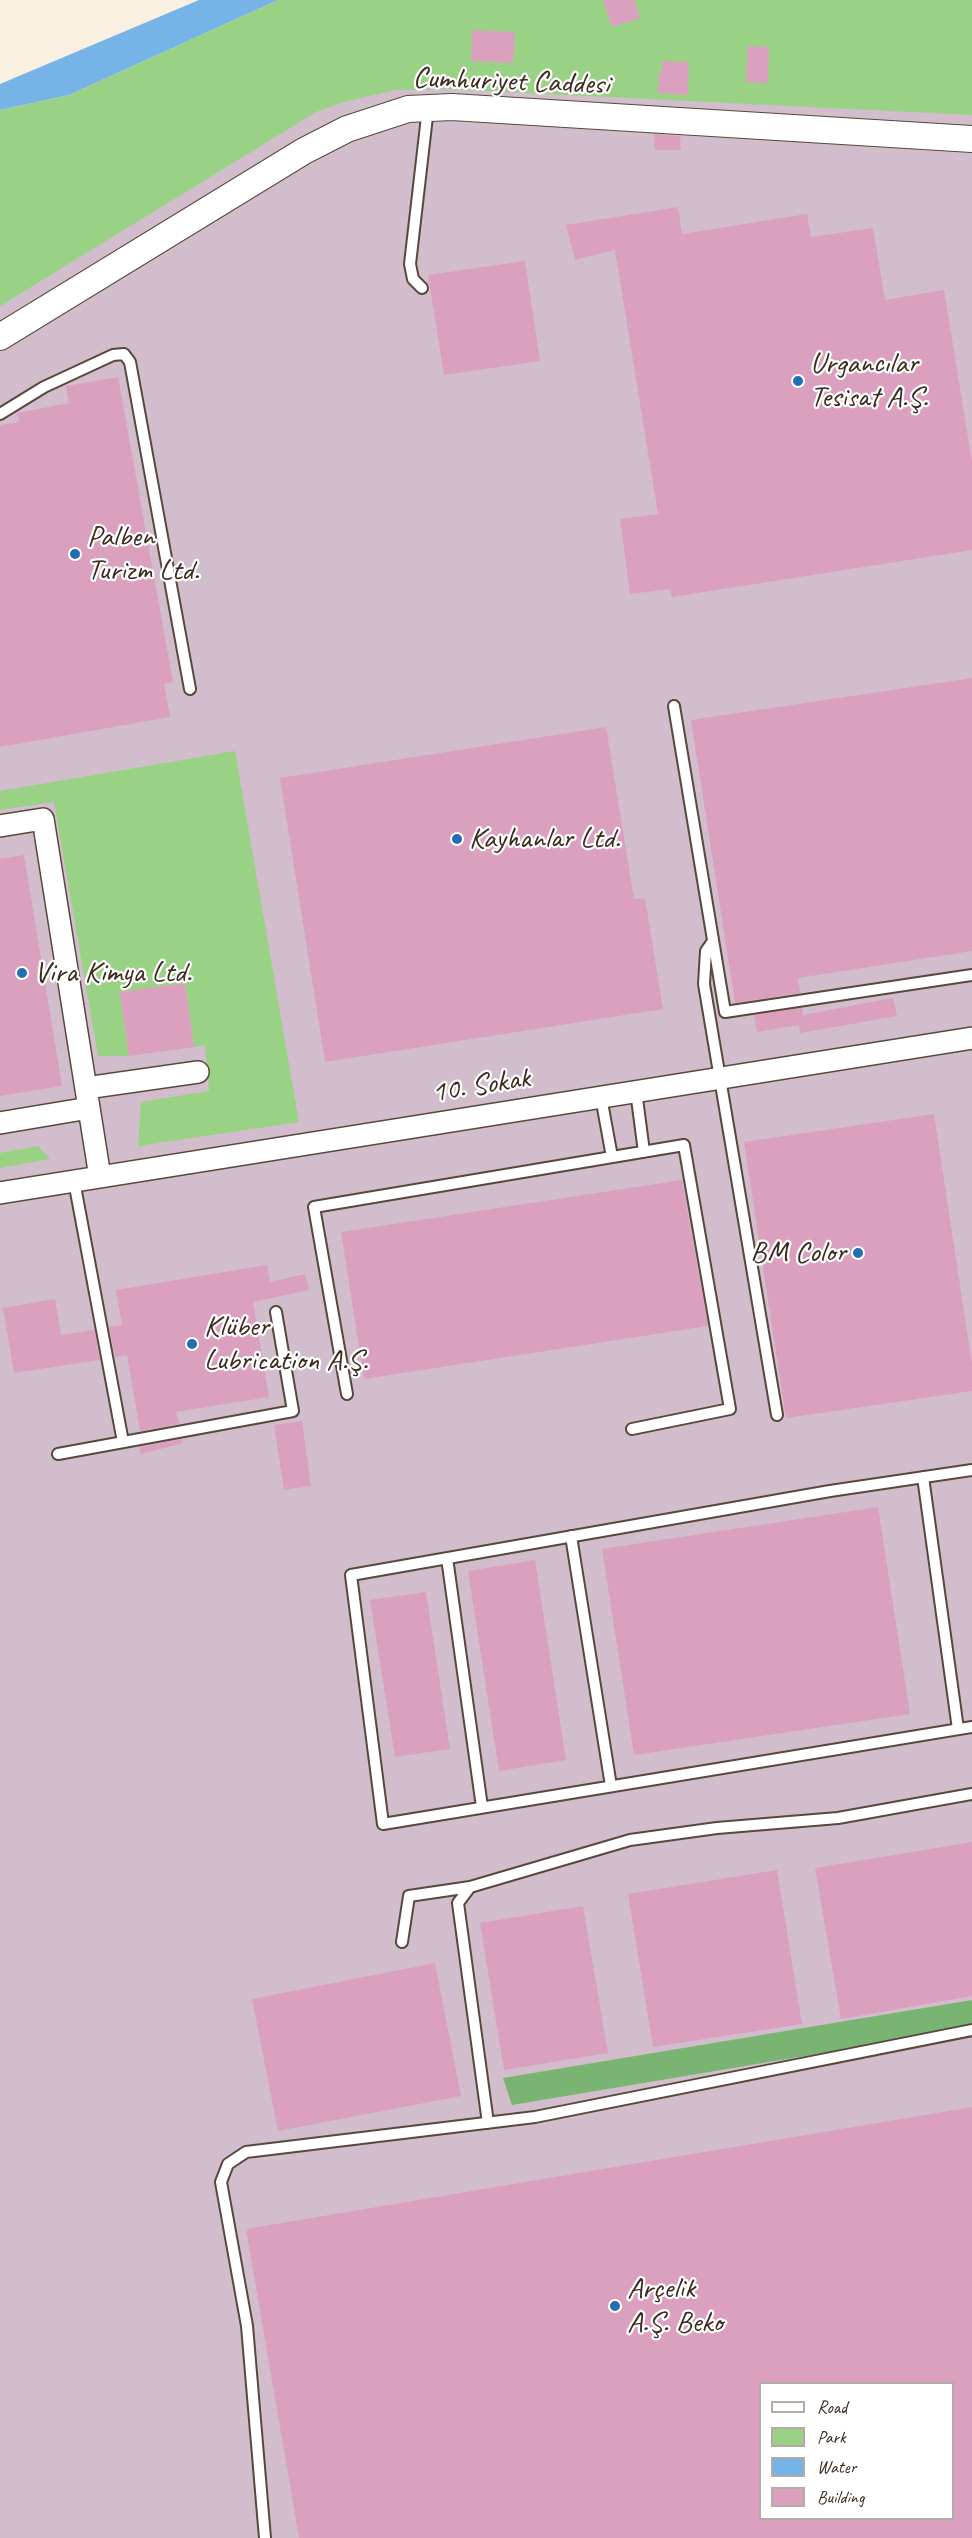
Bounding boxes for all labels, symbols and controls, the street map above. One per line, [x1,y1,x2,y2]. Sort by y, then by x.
street label: Cumhuriyet Caddesi [412,61,610,103]
place label: Urgancılar Tesisat A.Ş. [810,346,928,416]
marker: Urgancılar Tesisat A.Ş. [791,374,805,388]
place label: Palben Turizm Ltd. [87,519,199,590]
marker: Palben Turizm Ltd. [68,547,82,561]
place label: Kayhanlar Ltd. [469,821,620,857]
marker: Kayhanlar Ltd. [450,832,464,846]
place label: Vira Kimya Ltd. [34,955,192,991]
marker: Vira Kimya Ltd. [15,966,29,980]
street label: 10. Sokak [429,1060,533,1112]
place label: BM Color [750,1235,846,1271]
marker: BM Color [851,1246,865,1260]
place label: Klüber Lubrication A.Ş. [204,1309,368,1380]
marker: Klüber Lubrication A.Ş. [185,1337,199,1351]
place label: Arçelik A.Ş. Beko [627,2271,723,2342]
marker: Arçelik A.Ş. Beko [608,2299,622,2313]
legend [759,2382,954,2520]
text: Road [817,2396,847,2418]
text: Park [817,2426,846,2448]
text: Water [817,2456,856,2478]
text: Building [817,2486,864,2508]

